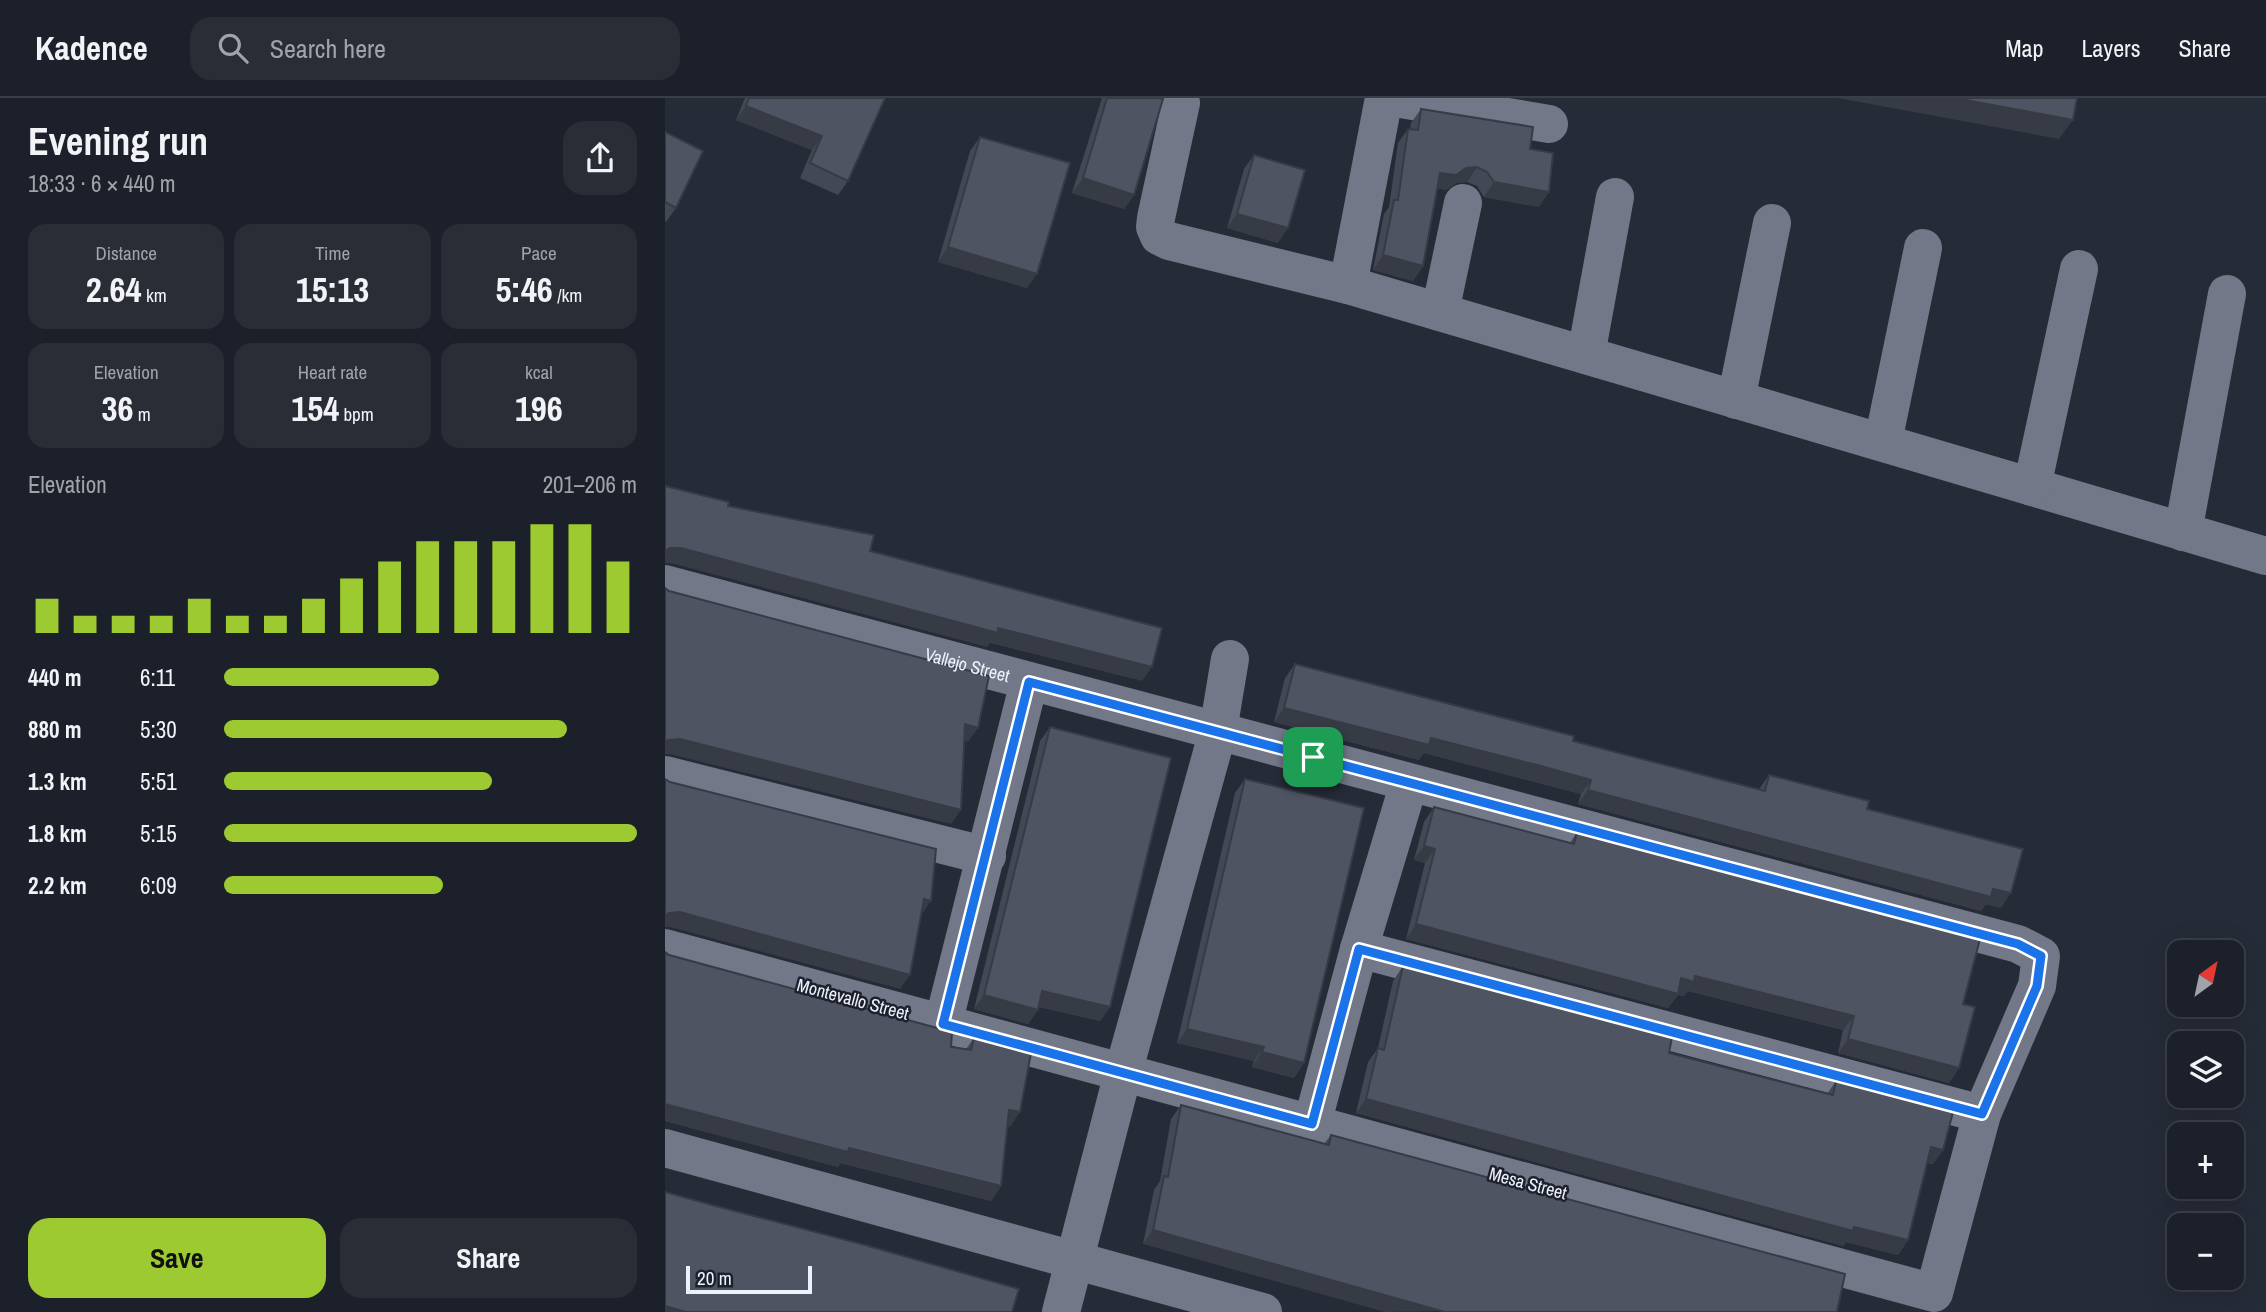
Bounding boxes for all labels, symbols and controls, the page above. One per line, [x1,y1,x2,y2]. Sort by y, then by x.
search box [190,17,680,80]
text: Kadence [35,26,148,70]
icon: search [214,29,252,67]
text: Search here [270,31,386,66]
text: Map [2005,32,2043,64]
text: Layers [2081,32,2140,64]
text: Share [2178,32,2231,64]
text: Evening run [28,116,208,167]
button: share [563,121,637,195]
text: 18:33 · 6 × 440 m [28,168,175,199]
text: Distance [95,240,157,266]
text: Time [315,240,350,266]
text: Pace [521,240,557,266]
text: 2.64 [86,266,142,313]
text: 15:13 [296,266,369,313]
text: 5:46 [495,266,553,313]
text: km [142,282,167,308]
text: /km [553,282,582,308]
text: Elevation [94,359,159,385]
text: Heart rate [298,359,367,385]
text: kcal [525,359,553,385]
text: 36 [102,385,133,432]
text: 154 [291,385,339,432]
text: 196 [515,385,563,432]
text: m [133,401,151,427]
text: bpm [339,401,374,427]
text: Elevation [28,469,107,500]
text: 201–206 m [543,469,637,500]
street label: Vallejo Street [922,641,1013,688]
text: 440 m [28,662,81,693]
text: 6:11 [140,662,175,693]
text: 880 m [28,714,81,745]
text: 5:30 [140,714,177,745]
pin [1283,727,1343,787]
icon: arrive [1294,738,1332,776]
text: 1.3 km [28,766,87,797]
text: 5:51 [140,766,177,797]
text: 1.8 km [28,818,87,849]
text: 5:15 [140,818,177,849]
text: 2.2 km [28,870,87,901]
text: 6:09 [140,870,177,901]
north arrow [2167,940,2243,1017]
map controls [2167,940,2244,1290]
street label: Montevallo Street [794,972,912,1026]
button: layers [2167,1031,2244,1108]
button: + [2167,1122,2244,1199]
street label: Mesa Street [1486,1161,1570,1205]
button: − [2167,1213,2244,1290]
button: Save [28,1218,326,1298]
button: Share [340,1218,637,1298]
scale bar [686,1263,812,1295]
text: 20 m [697,1265,732,1291]

